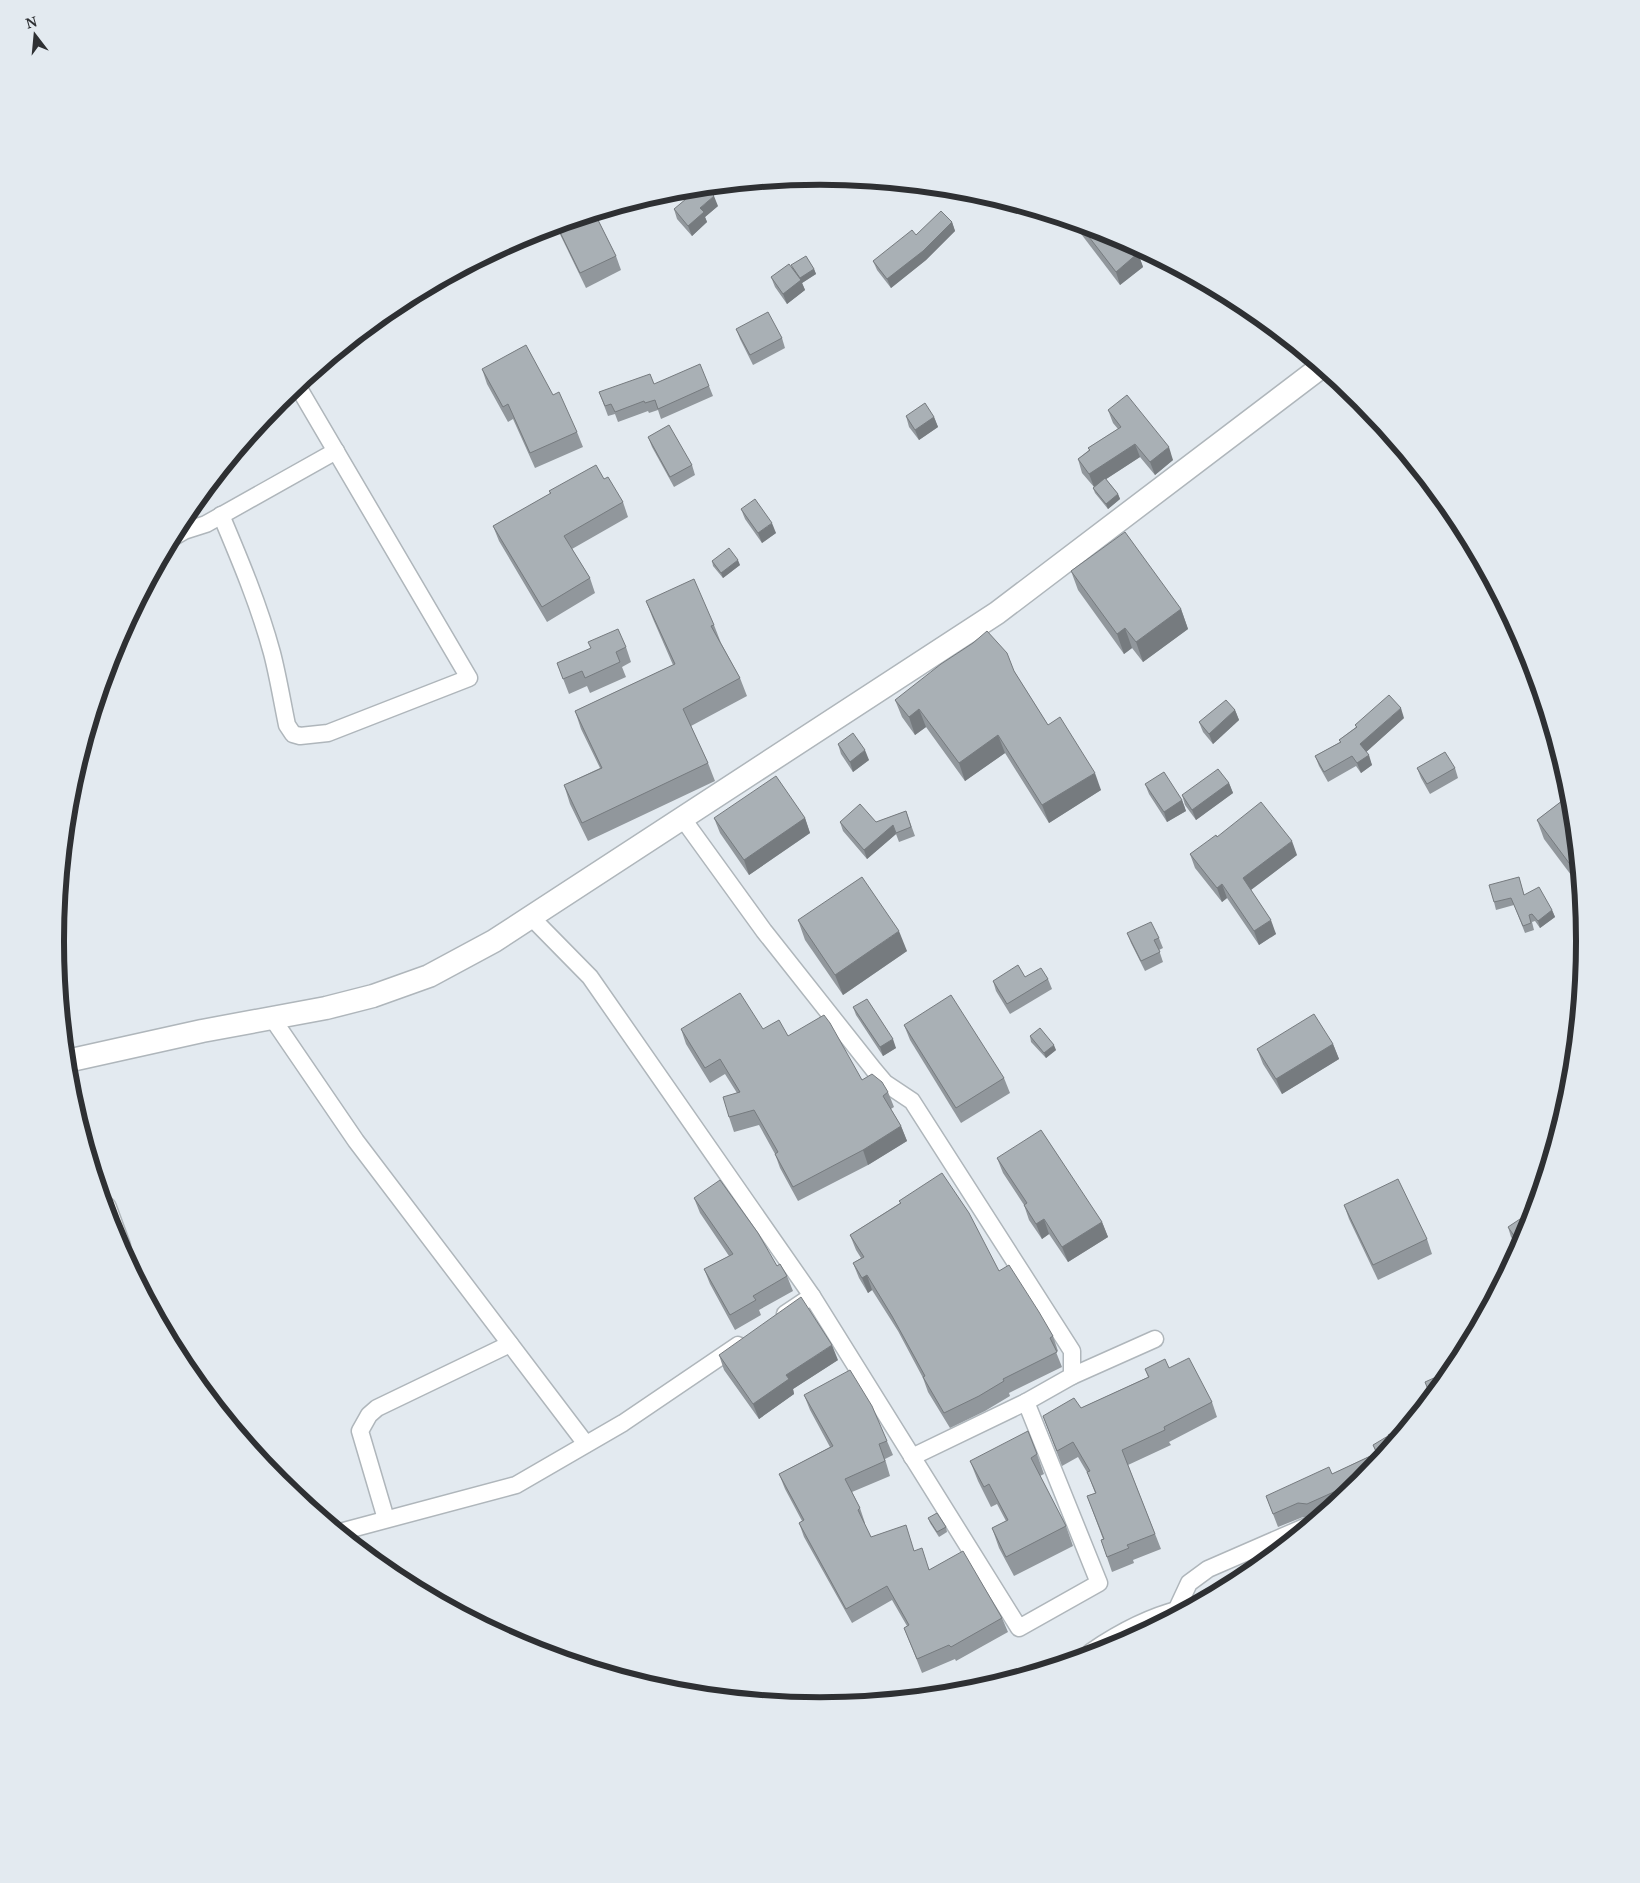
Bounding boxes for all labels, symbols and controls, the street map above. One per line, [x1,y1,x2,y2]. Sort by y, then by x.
north arrow [10,10,60,60]
text: N [23,11,39,33]

